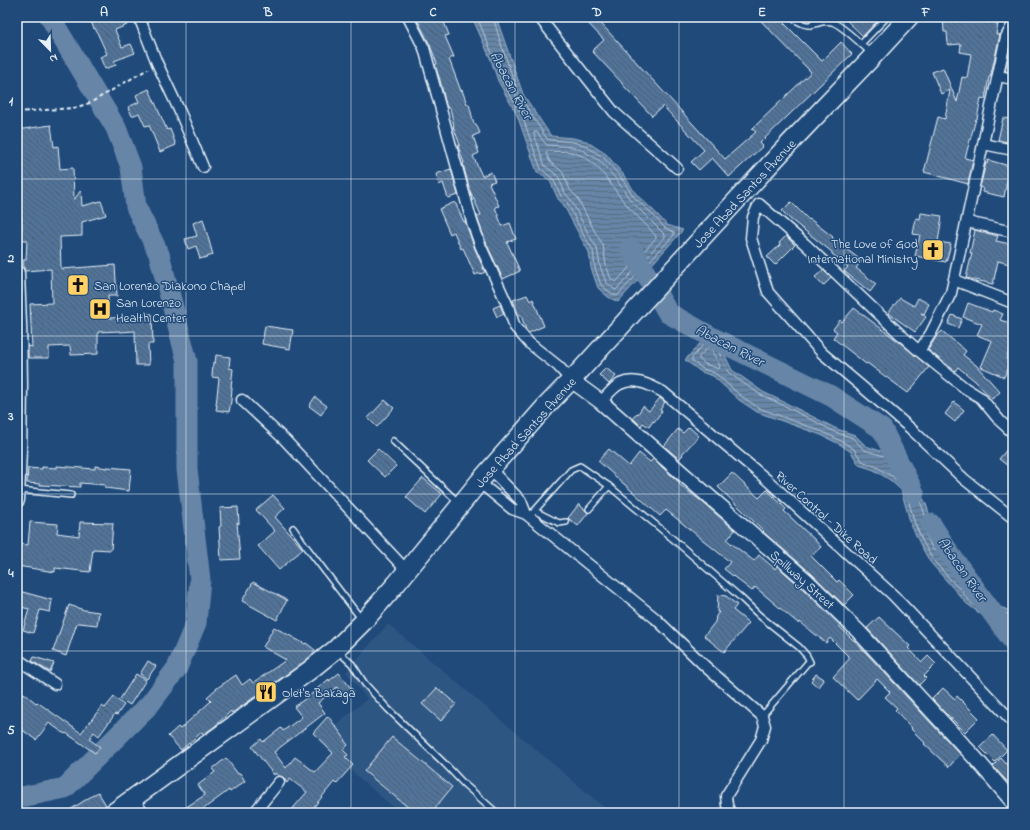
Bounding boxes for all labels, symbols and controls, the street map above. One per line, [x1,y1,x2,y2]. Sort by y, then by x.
text: A [100,3,108,22]
text: B [263,3,273,22]
text: C [429,3,437,22]
text: D [591,3,602,22]
text: E [758,3,766,22]
text: F [921,3,931,22]
north arrow [30,30,70,70]
water label: Abacan River [484,48,538,125]
text: N [47,49,60,67]
text: 1 [9,92,14,111]
street label: Jose Abad Santos Avenue [689,135,801,253]
place label: The Love of God International Ministry [807,235,919,270]
church icon: The Love of God International Ministry [920,237,946,263]
text: 2 [7,249,15,268]
church icon: San Lorenzo Diakono Chapel [65,272,91,298]
place label: San Lorenzo Diakono Chapel [94,277,246,296]
place label: San Lorenzo Health Center [116,294,187,328]
hospital icon: San Lorenzo Health Center [87,296,113,322]
water label: Abacan River [691,320,769,373]
street label: Jose Abad Santos Avenue [471,373,581,492]
text: 3 [7,407,14,426]
street label: River Control - Dike Road [771,467,882,570]
water label: Abacan River [932,533,993,608]
street label: Spillway Street [765,546,839,615]
text: 4 [7,564,14,583]
restaurant icon: Olet's Bakaga [253,679,279,705]
place label: Olet's Bakaga [282,684,356,704]
text: 5 [7,721,15,740]

